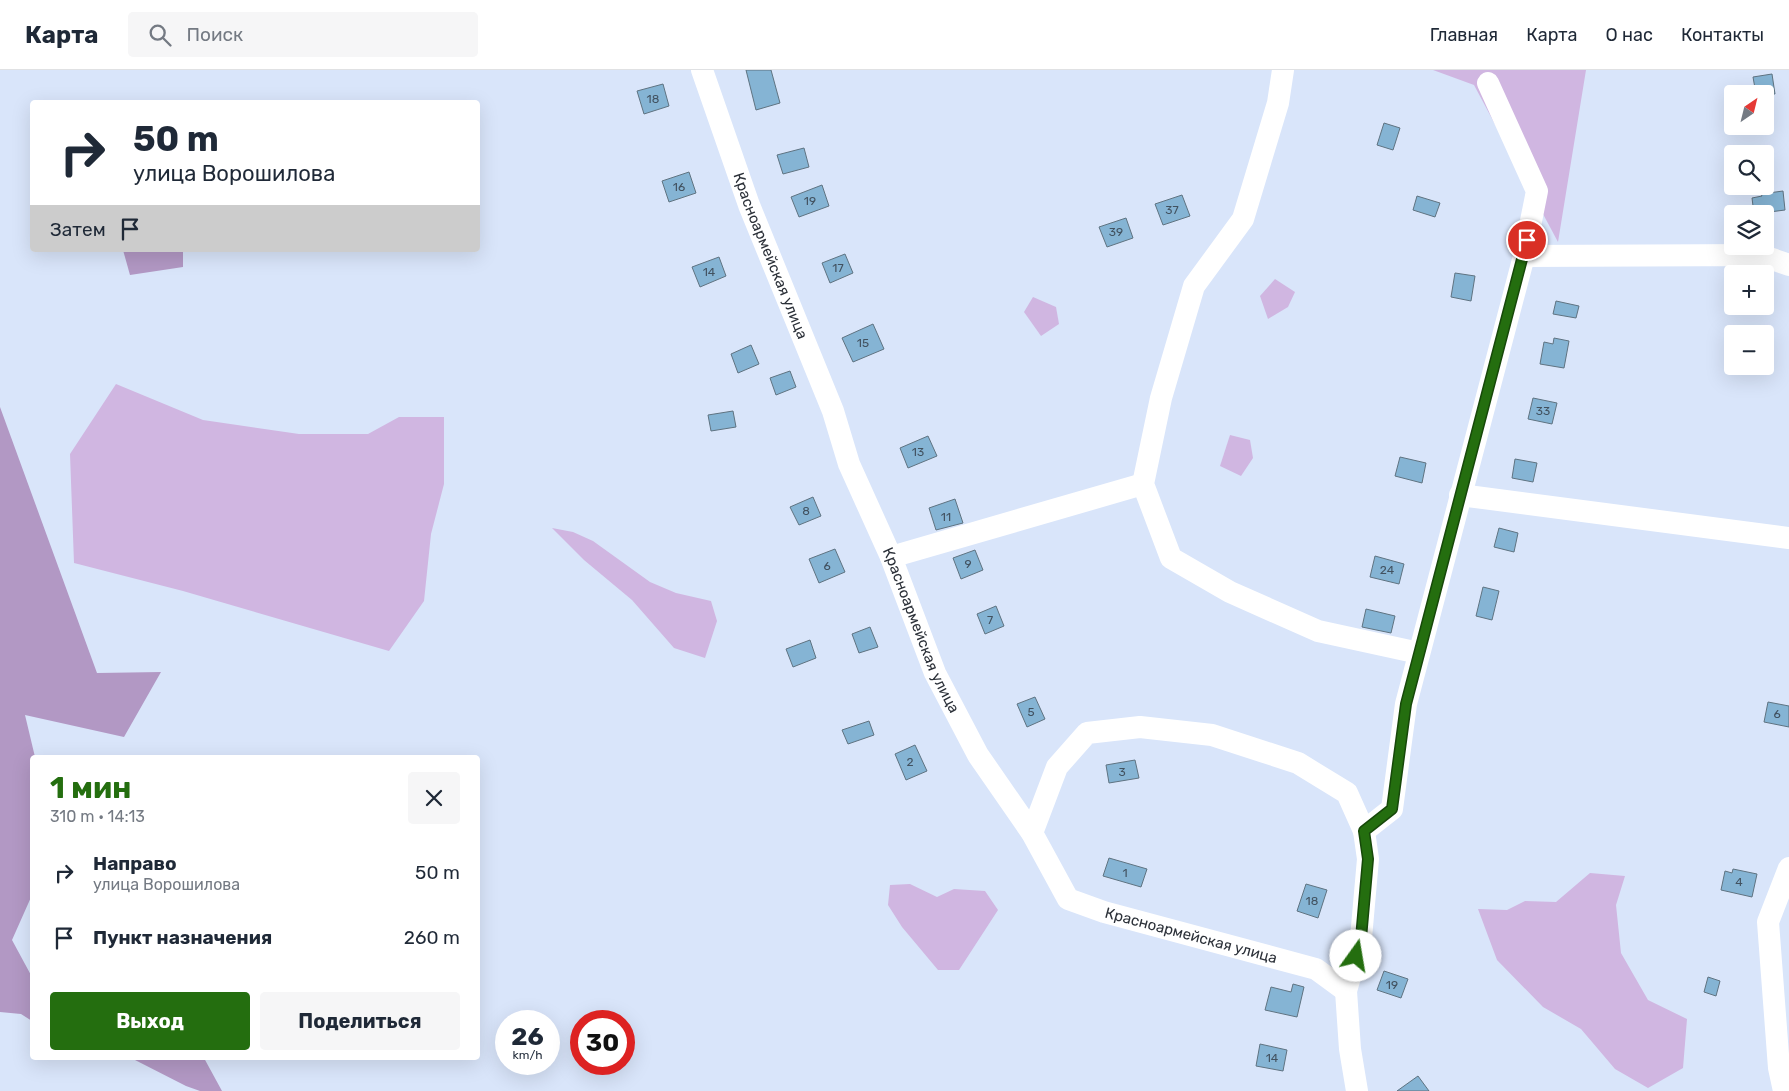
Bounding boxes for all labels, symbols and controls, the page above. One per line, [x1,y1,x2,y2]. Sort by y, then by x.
search box [128,12,478,57]
text: Карта [25,21,98,49]
icon: search [146,21,174,49]
text: Поиск [186,23,243,46]
text: Главная [1430,24,1498,46]
text: Карта [1526,24,1578,46]
text: О нас [1606,24,1653,46]
text: Контакты [1681,24,1764,46]
north arrow [1724,85,1774,135]
map controls [1724,85,1774,375]
house number: 18 [647,92,659,106]
text: 50 m [133,118,219,160]
icon: right [50,120,115,185]
button: search [1724,145,1774,195]
text: улица Ворошилова [133,160,335,187]
street label: Красноармейская улица [729,170,812,342]
house number: 16 [673,180,685,194]
house number: 19 [804,194,816,208]
house number: 37 [1165,203,1179,217]
button: layers [1724,205,1774,255]
icon: arrive [116,215,144,243]
text: Затем [50,218,106,241]
pin [1506,219,1548,261]
house number: 39 [1109,225,1123,239]
icon: arrive [1513,226,1541,254]
house number: 17 [832,261,844,275]
house number: 14 [703,265,716,279]
button: + [1724,265,1774,315]
button: − [1724,325,1774,375]
house number: 15 [857,336,869,350]
house number: 33 [1536,404,1550,418]
house number: 13 [912,445,924,459]
house number: 8 [802,504,810,518]
house number: 11 [941,510,951,524]
street label: Красноармейская улица [879,545,963,716]
house number: 9 [964,557,972,571]
house number: 6 [823,559,831,573]
house number: 24 [1380,563,1395,577]
house number: 7 [987,613,993,627]
house number: 5 [1027,705,1035,719]
house number: 6 [1773,707,1781,721]
house number: 2 [906,755,914,769]
house number: 3 [1118,765,1126,779]
text: 1 мин [50,770,131,806]
button: close [408,772,460,824]
text: 310 m · 14:13 [50,807,145,826]
text: Направо [93,852,177,875]
icon: right [50,859,78,887]
text: 50 m [415,861,460,884]
house number: 1 [1122,866,1128,880]
text: улица Ворошилова [93,875,240,894]
house number: 4 [1735,875,1743,889]
house number: 18 [1306,894,1318,908]
street label: Красноармейская улица [1103,904,1279,967]
icon: arrive [50,924,78,952]
text: Пункт назначения [93,926,272,949]
text: 260 m [404,926,460,949]
position arrow [1329,929,1381,981]
house number: 19 [1386,978,1398,992]
button: Выход [50,992,250,1050]
button: Поделиться [260,992,460,1050]
speed limit sign: 30 [570,1010,635,1075]
text: 26 [511,1022,544,1051]
text: km/h [513,1048,542,1062]
house number: 14 [1266,1051,1279,1065]

